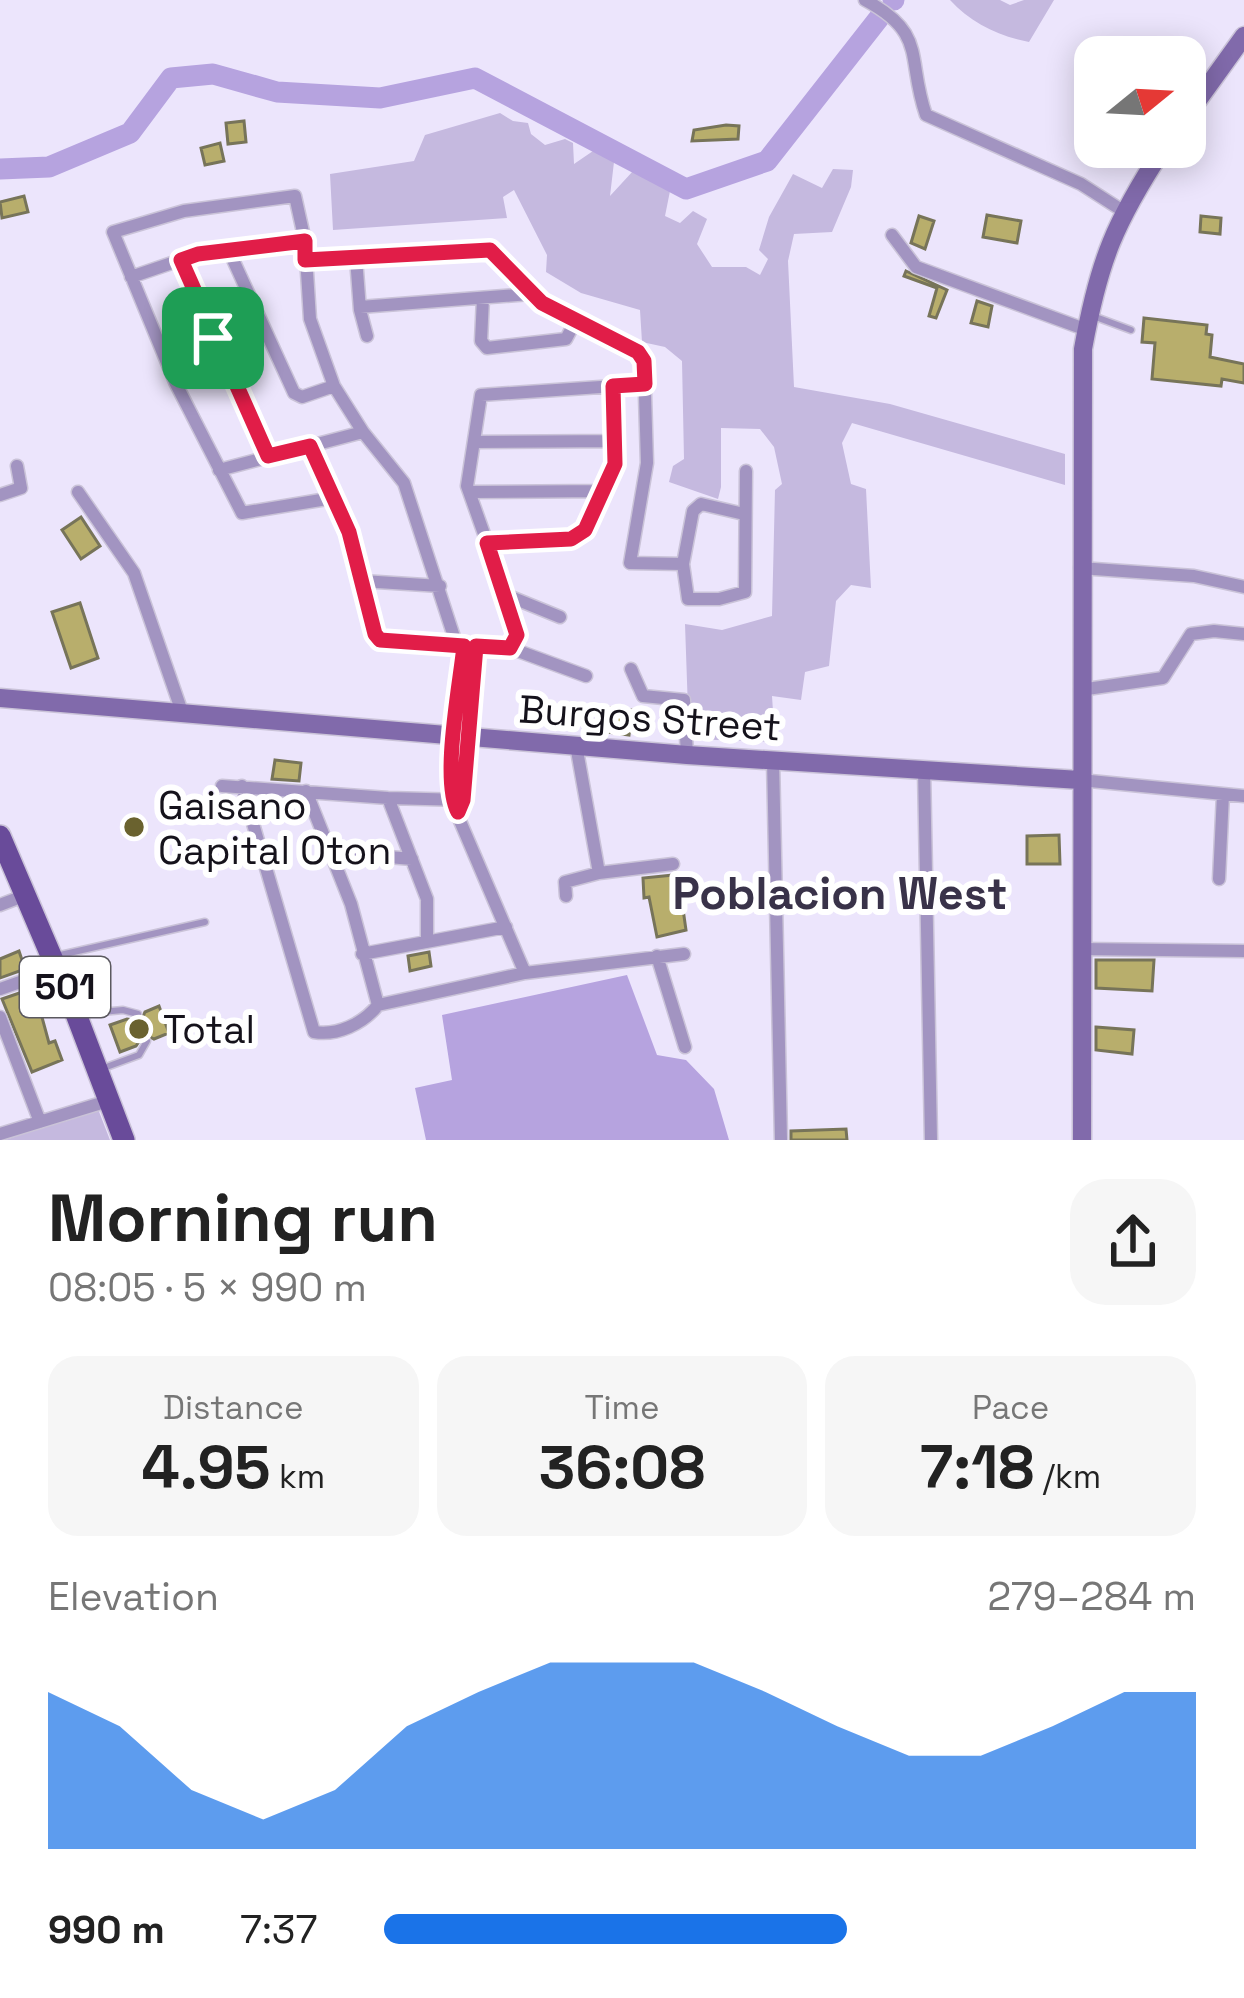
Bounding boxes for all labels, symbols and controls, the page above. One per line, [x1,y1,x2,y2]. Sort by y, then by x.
north arrow [1074,36,1206,168]
map controls [1074,36,1206,168]
pin [162,287,264,389]
icon: arrive [180,305,246,371]
street label: Burgos Street [517,684,783,752]
place label: Gaisano Capital Oton [158,781,391,875]
marker: Gaisano Capital Oton [121,814,147,840]
district label: Poblacion West [673,865,1007,922]
road number: 501 [20,957,110,1017]
place label: Total [163,1005,255,1054]
marker: Total [126,1016,152,1042]
text: Morning run [48,1176,438,1260]
button: share [1070,1179,1196,1305]
text: 08:05 · 5 × 990 m [48,1263,367,1312]
text: Distance [163,1387,304,1429]
text: Time [584,1387,660,1429]
text: Pace [972,1387,1049,1429]
text: 4.95 [142,1429,271,1506]
text: 36:08 [539,1429,705,1506]
text: 7:18 [920,1429,1034,1506]
text: km [271,1456,325,1498]
text: /km [1034,1456,1101,1498]
text: Elevation [48,1572,219,1621]
text: 279–284 m [988,1572,1196,1621]
text: 990 m [48,1905,165,1954]
text: 7:37 [240,1905,317,1954]

